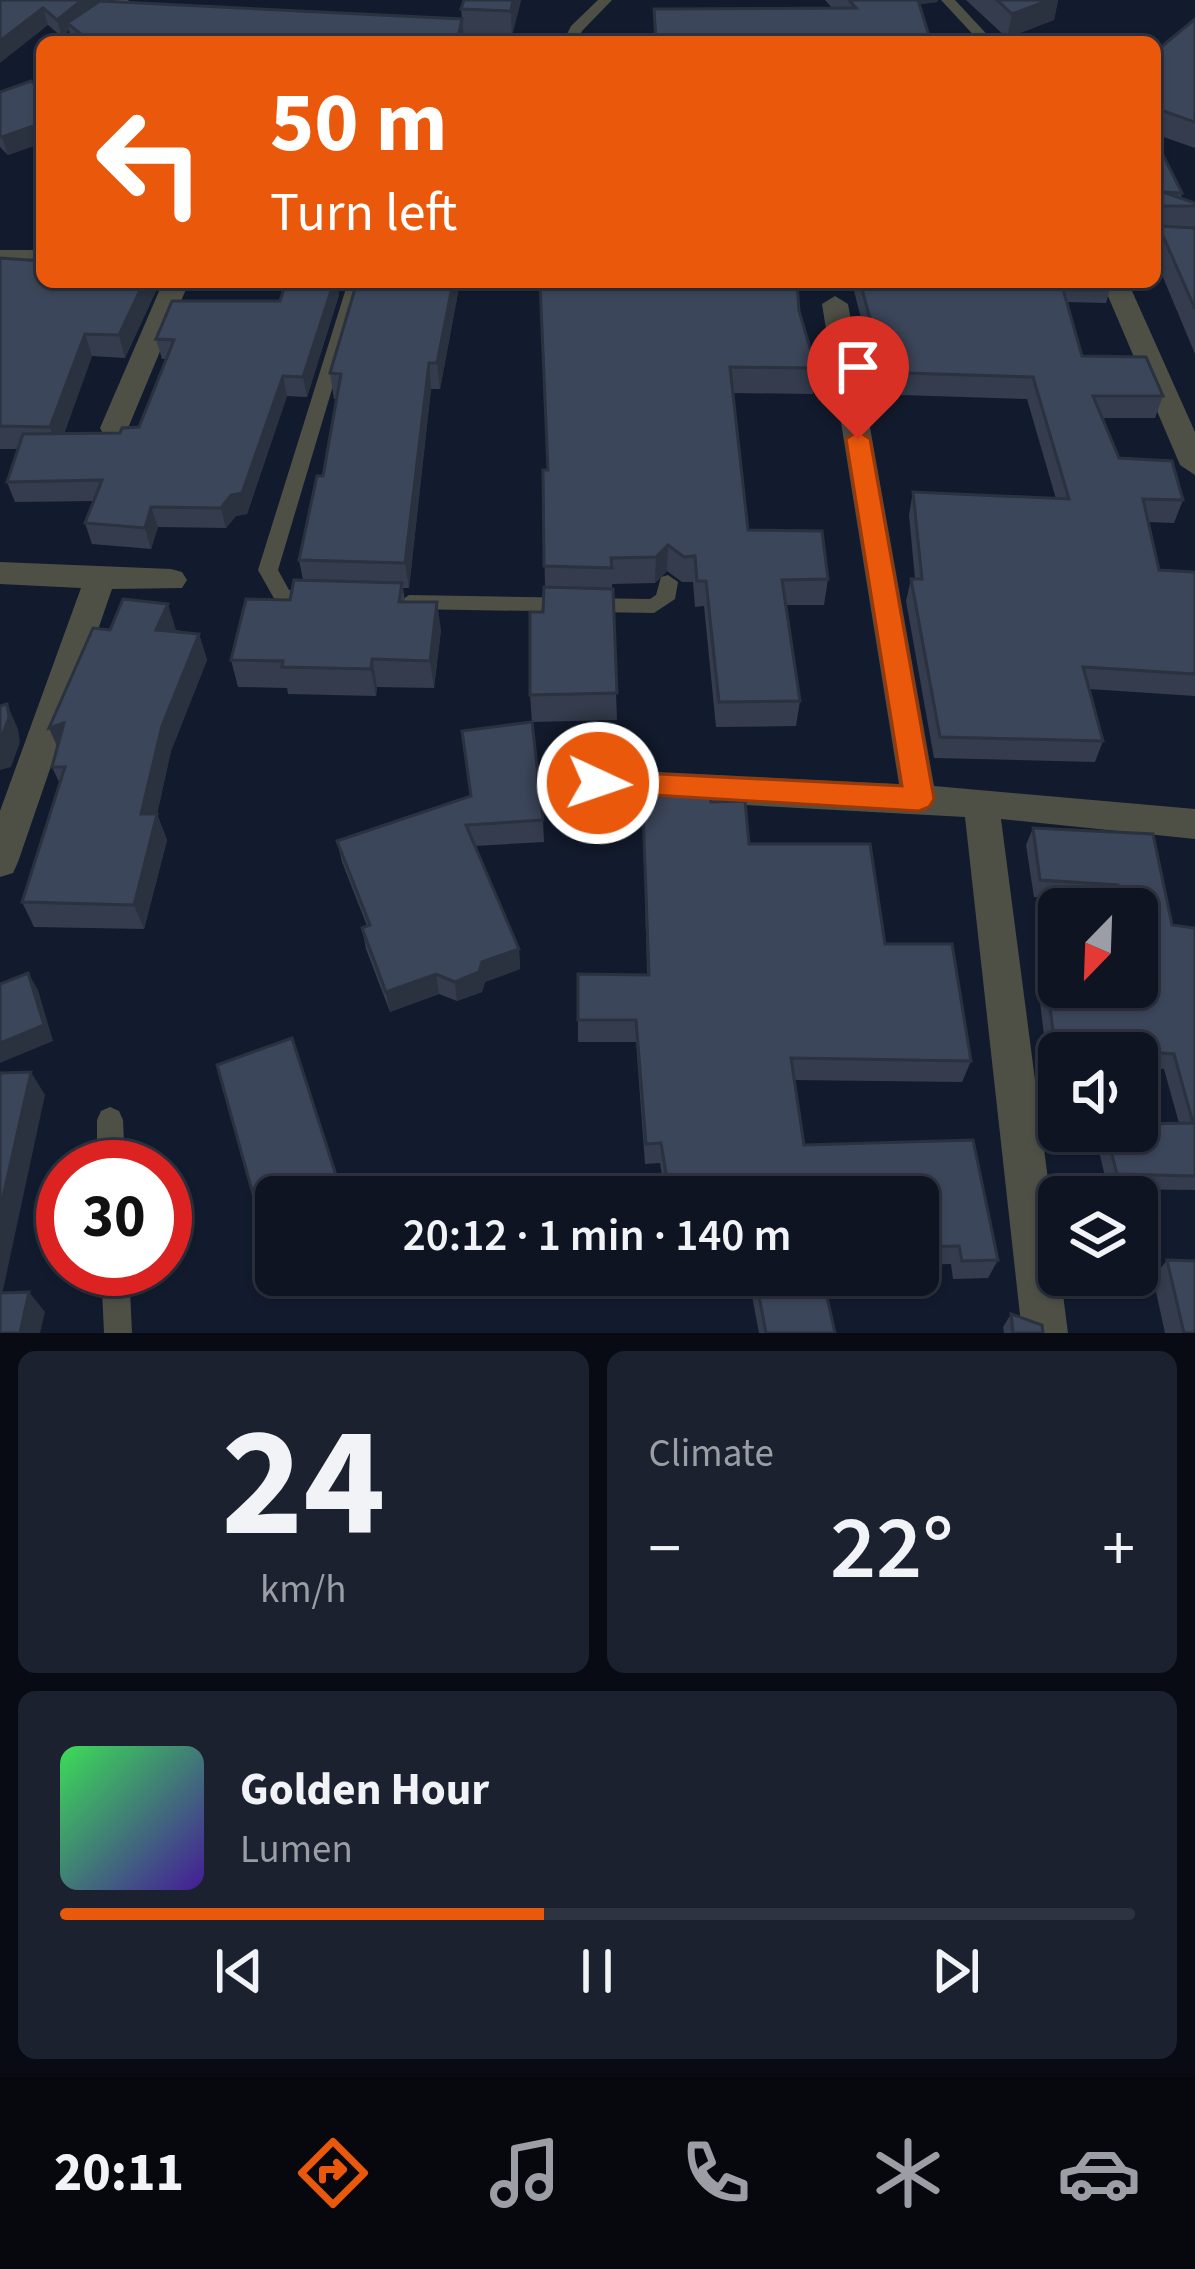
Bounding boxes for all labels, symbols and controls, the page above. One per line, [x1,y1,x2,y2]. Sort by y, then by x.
text: 50 m [270,64,448,184]
icon: left [72,84,228,240]
text: Turn left [270,175,457,252]
pin [807,316,909,439]
icon: arrive [825,334,891,400]
position arrow [535,720,661,846]
north arrow [1038,888,1158,1008]
map controls [1038,888,1158,1296]
button: sound [1038,1032,1158,1152]
speed limit sign: 30 [36,1140,192,1296]
button: layers [1038,1176,1158,1296]
text: 20:12 · 1 min · 140 m [403,1204,791,1268]
text: 24 [221,1373,386,1595]
text: Climate [649,1426,774,1482]
text: 22° [830,1485,954,1613]
text: − [649,1502,681,1596]
text: + [1102,1502,1135,1596]
text: km/h [260,1562,347,1618]
text: Golden Hour [240,1758,489,1822]
text: Lumen [240,1822,353,1878]
icon: previous [206,1938,272,2004]
icon: pause [564,1938,630,2004]
icon: next [923,1938,989,2004]
icon: directions [291,2131,375,2215]
icon: music [483,2131,567,2215]
icon: phone [674,2131,758,2215]
icon: climate [866,2131,950,2215]
icon: car [1057,2131,1141,2215]
text: 20:11 [54,2135,184,2212]

